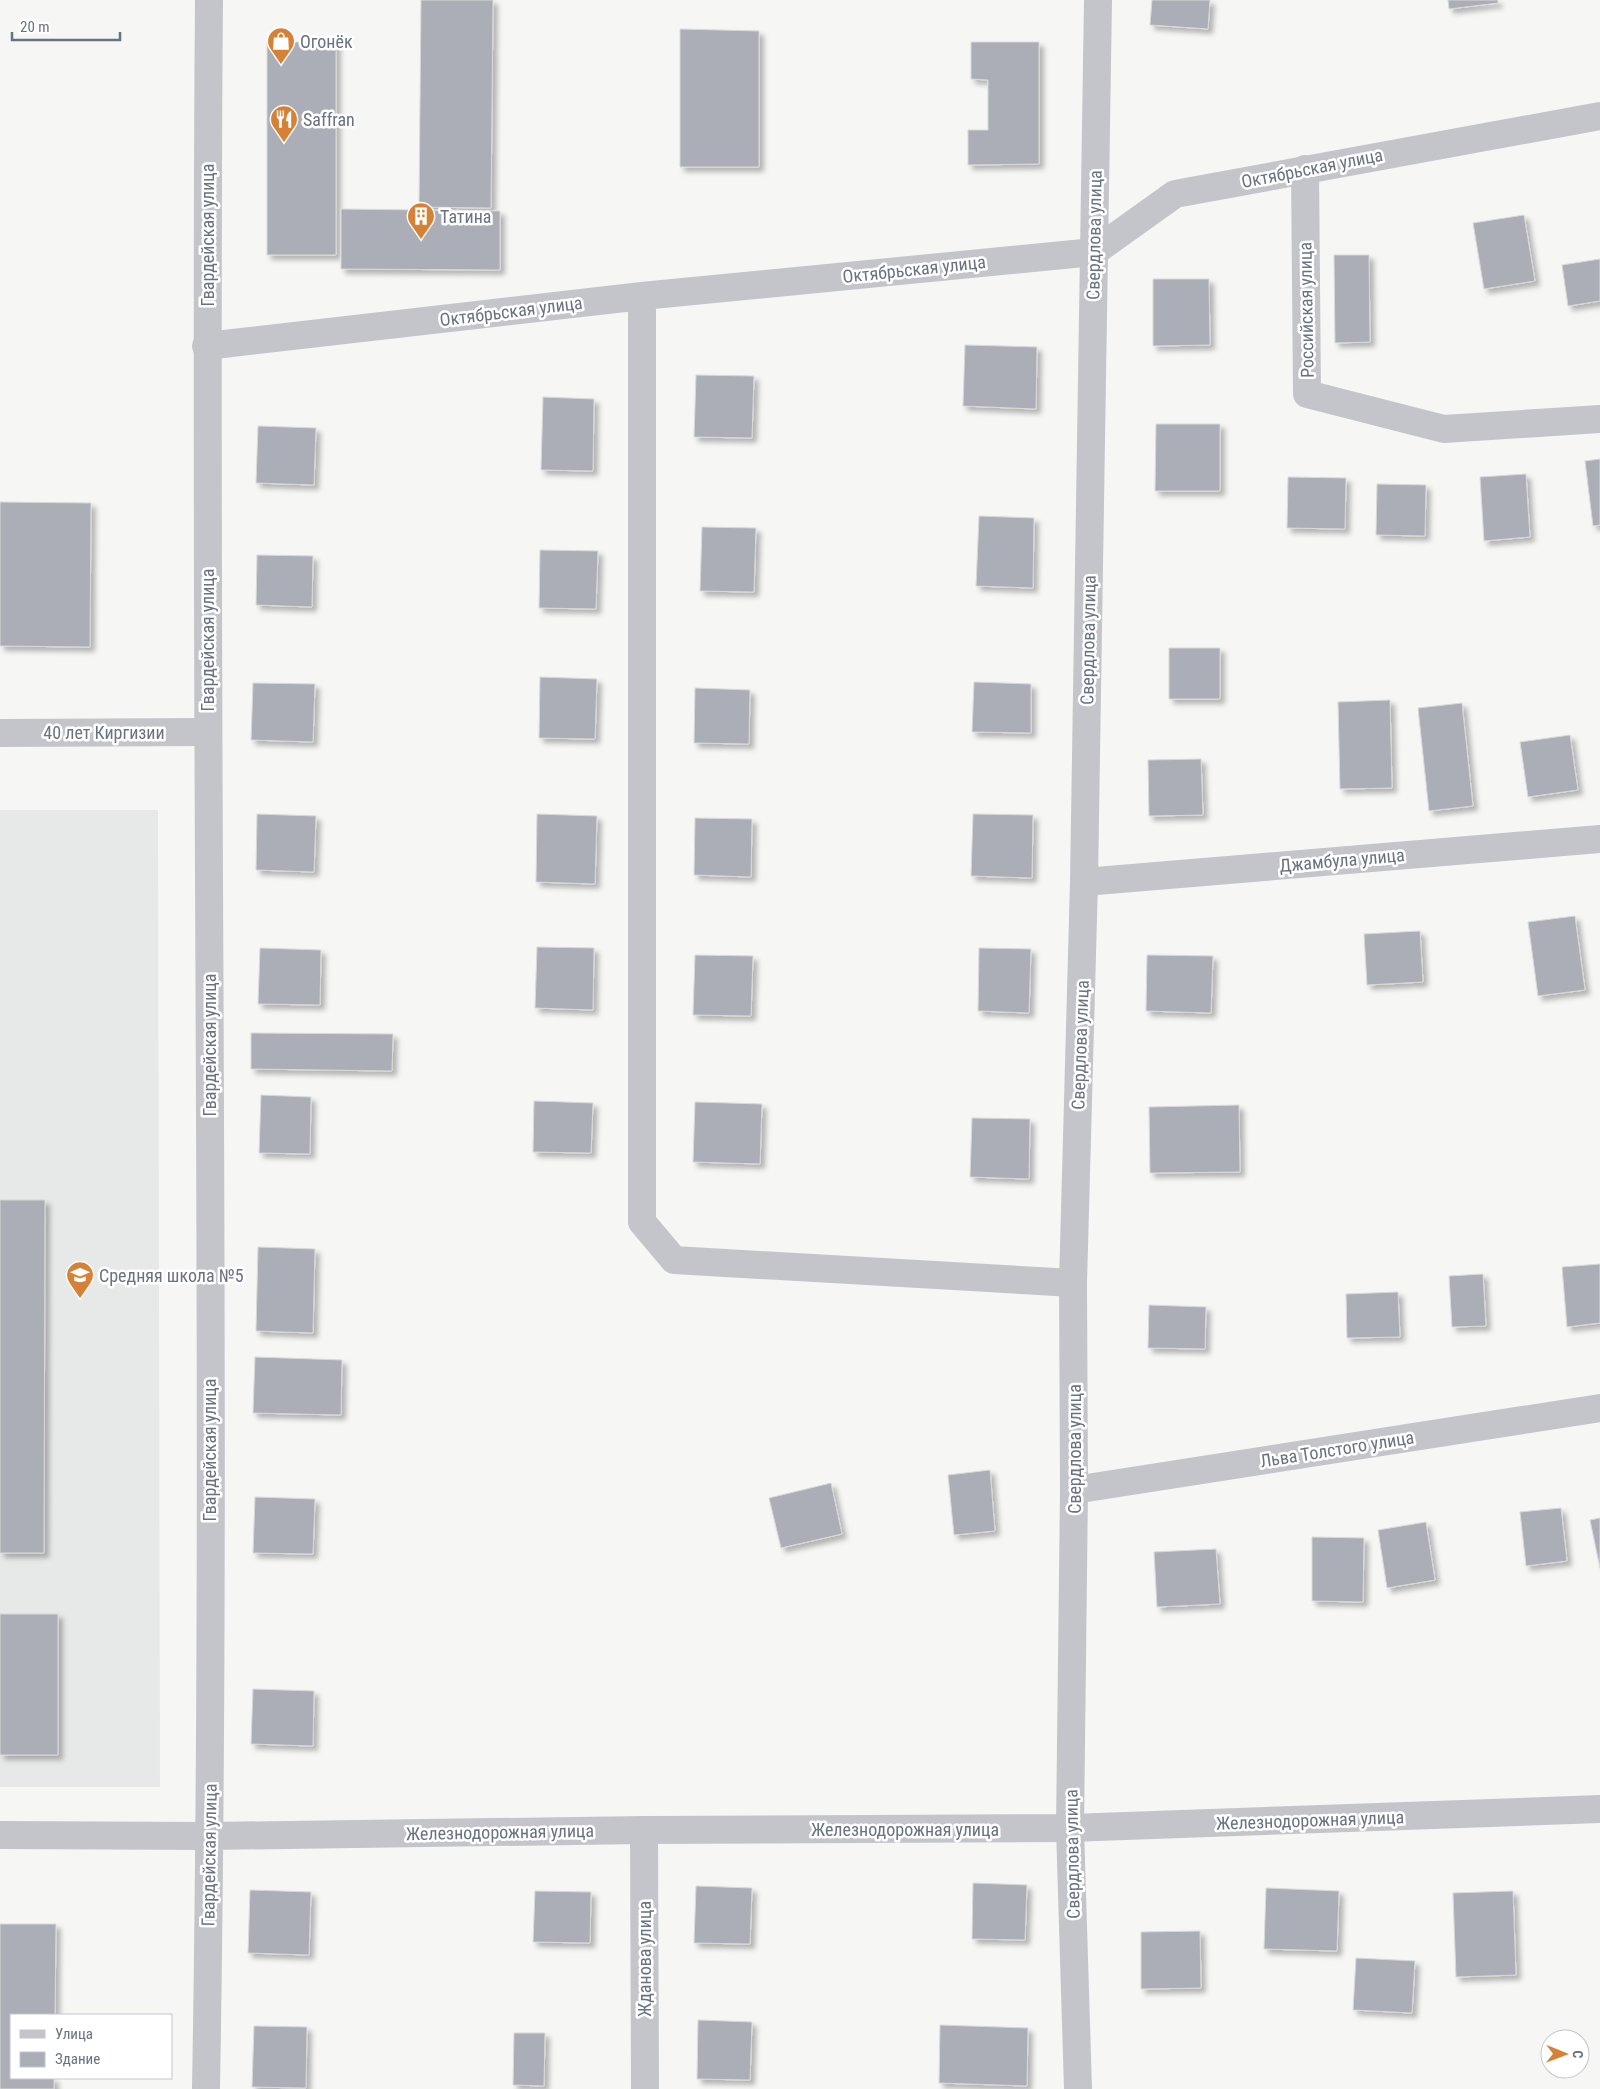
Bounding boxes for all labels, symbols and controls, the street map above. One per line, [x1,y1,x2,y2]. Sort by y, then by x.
scale bar [12,10,120,42]
text: 20 m [20,18,50,36]
shop icon: Огонёк [266,26,296,65]
place label: Огонёк [300,31,353,52]
restaurant icon: Saffran [269,104,299,143]
place label: Saffran [303,109,355,130]
street label: Октябрьская улица [1239,144,1385,192]
street label: Гвардейская улица [197,164,218,306]
street label: Свердлова улица [1082,170,1106,300]
building icon: Татина [406,201,436,240]
place label: Татина [440,206,491,227]
street label: Российская улица [1294,242,1318,378]
street label: Октябрьская улица [841,251,987,287]
street label: Октябрьская улица [438,292,584,330]
street label: Гвардейская улица [197,569,218,711]
street label: Свердлова улица [1076,575,1100,705]
street label: 40 лет Киргизии [43,722,165,743]
street label: Джамбула улица [1279,844,1405,876]
street label: Гвардейская улица [199,974,220,1116]
street label: Свердлова улица [1067,980,1093,1110]
school or university icon: Средняя школа №5 [65,1260,95,1299]
place label: Средняя школа №5 [99,1265,244,1286]
street label: Гвардейская улица [199,1379,220,1521]
street label: Свердлова улица [1064,1384,1085,1514]
street label: Льва Толстого улица [1259,1426,1415,1472]
street label: Гвардейская улица [197,1783,221,1927]
street label: Свердлова улица [1060,1789,1084,1919]
street label: Железнодорожная улица [1216,1806,1404,1834]
street label: Железнодорожная улица [811,1819,999,1840]
street label: Железнодорожная улица [406,1820,594,1844]
street label: Жданова улица [634,1901,655,2017]
legend [10,2014,172,2079]
text: Улица [55,2025,93,2043]
north arrow [1540,2029,1590,2079]
text: Здание [55,2050,100,2068]
text: С [1570,2050,1586,2058]

